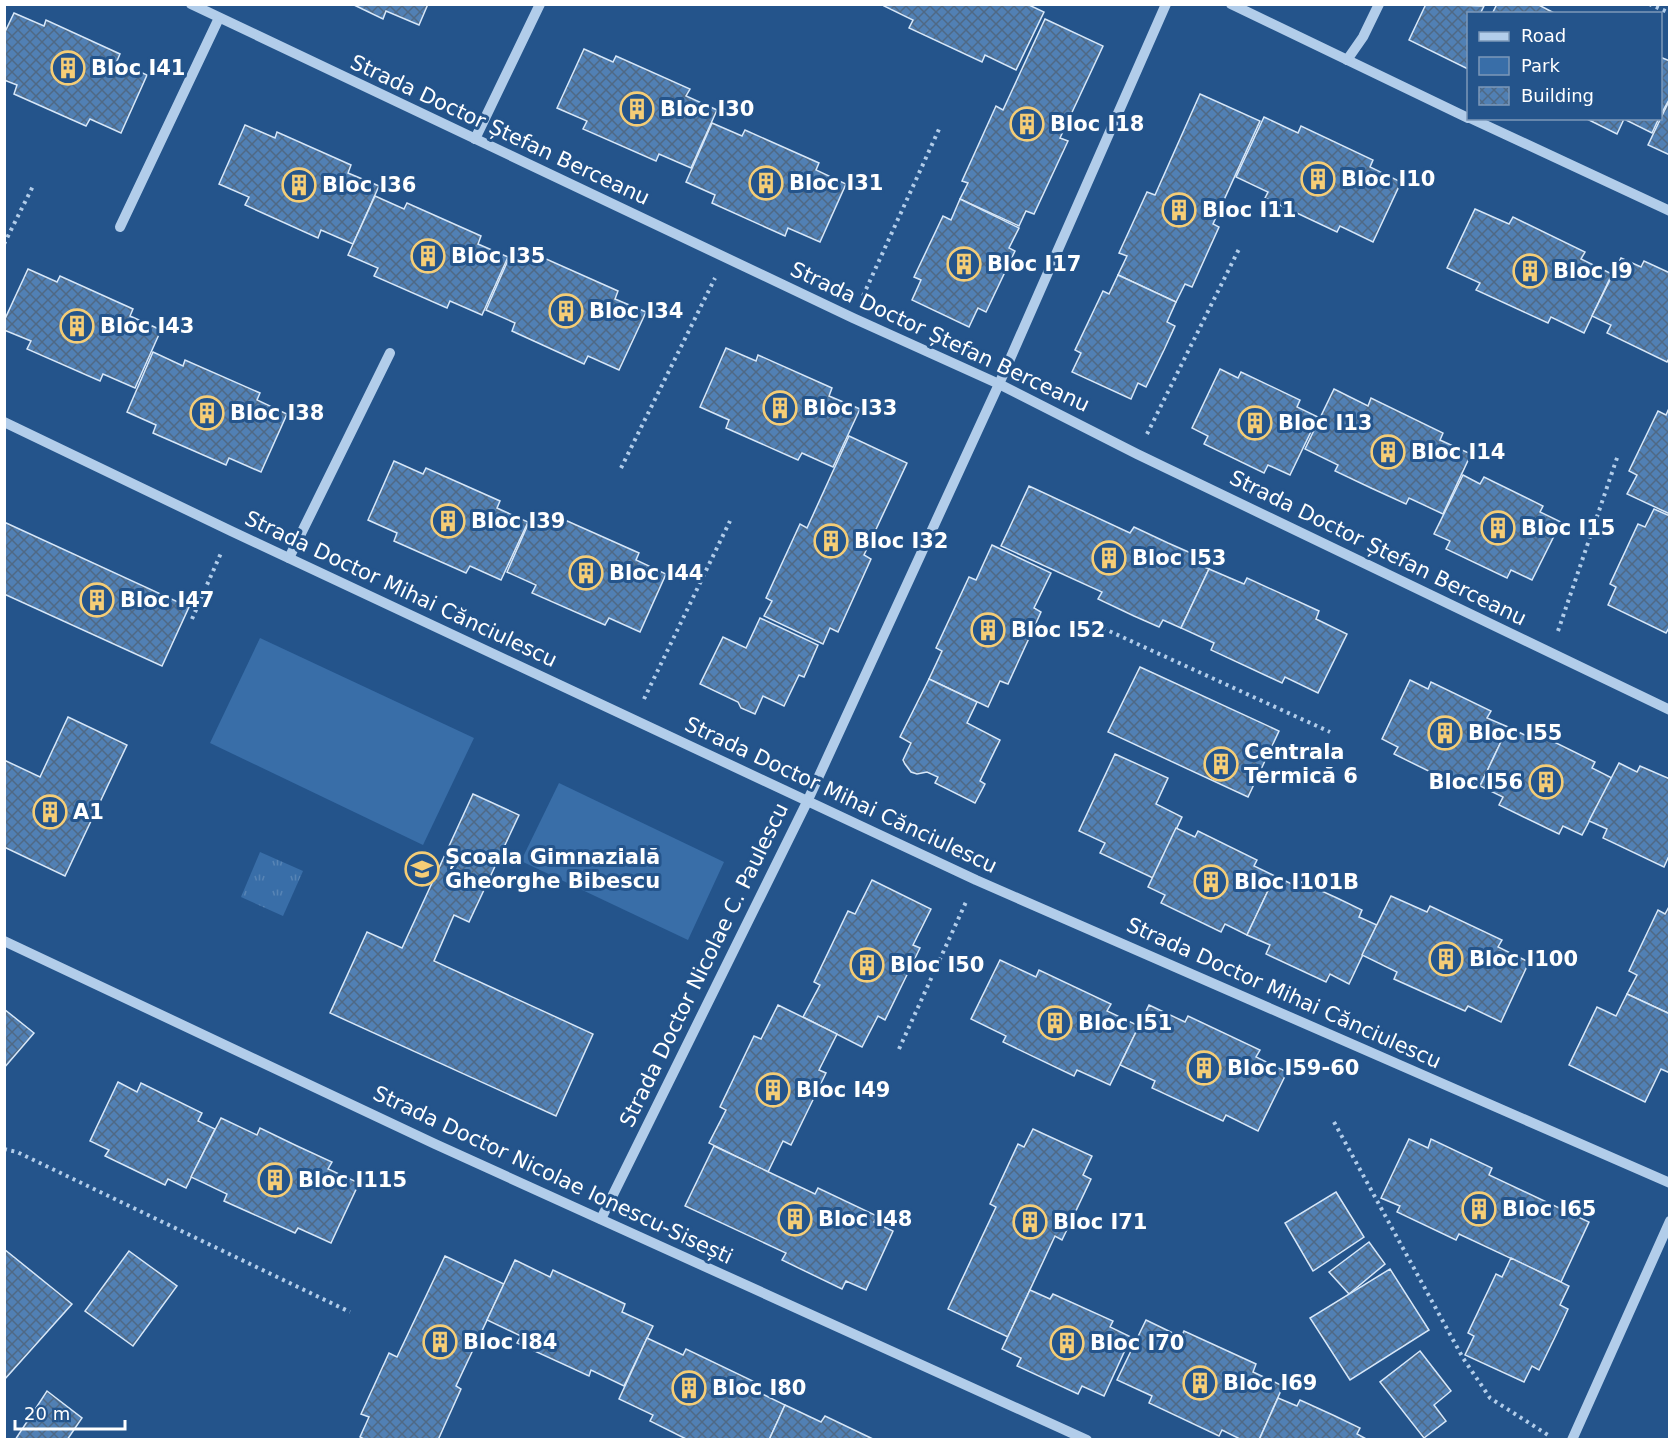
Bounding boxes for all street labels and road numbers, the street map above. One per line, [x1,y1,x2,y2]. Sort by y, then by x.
street label: Strada Doctor Ștefan Berceanu [347,50,653,210]
street label: Strada Doctor Ștefan Berceanu [787,257,1093,417]
street label: Strada Doctor Ștefan Berceanu [1226,466,1530,630]
street label: Strada Doctor Mihai Cănciulescu [241,506,561,672]
street label: Strada Doctor Mihai Cănciulescu [681,712,1001,878]
street label: Strada Doctor Nicolae C. Paulescu [615,799,793,1131]
street label: Strada Doctor Mihai Cănciulescu [1123,913,1445,1073]
street label: Strada Doctor Nicolae Ionescu-Sisești [369,1081,737,1269]

